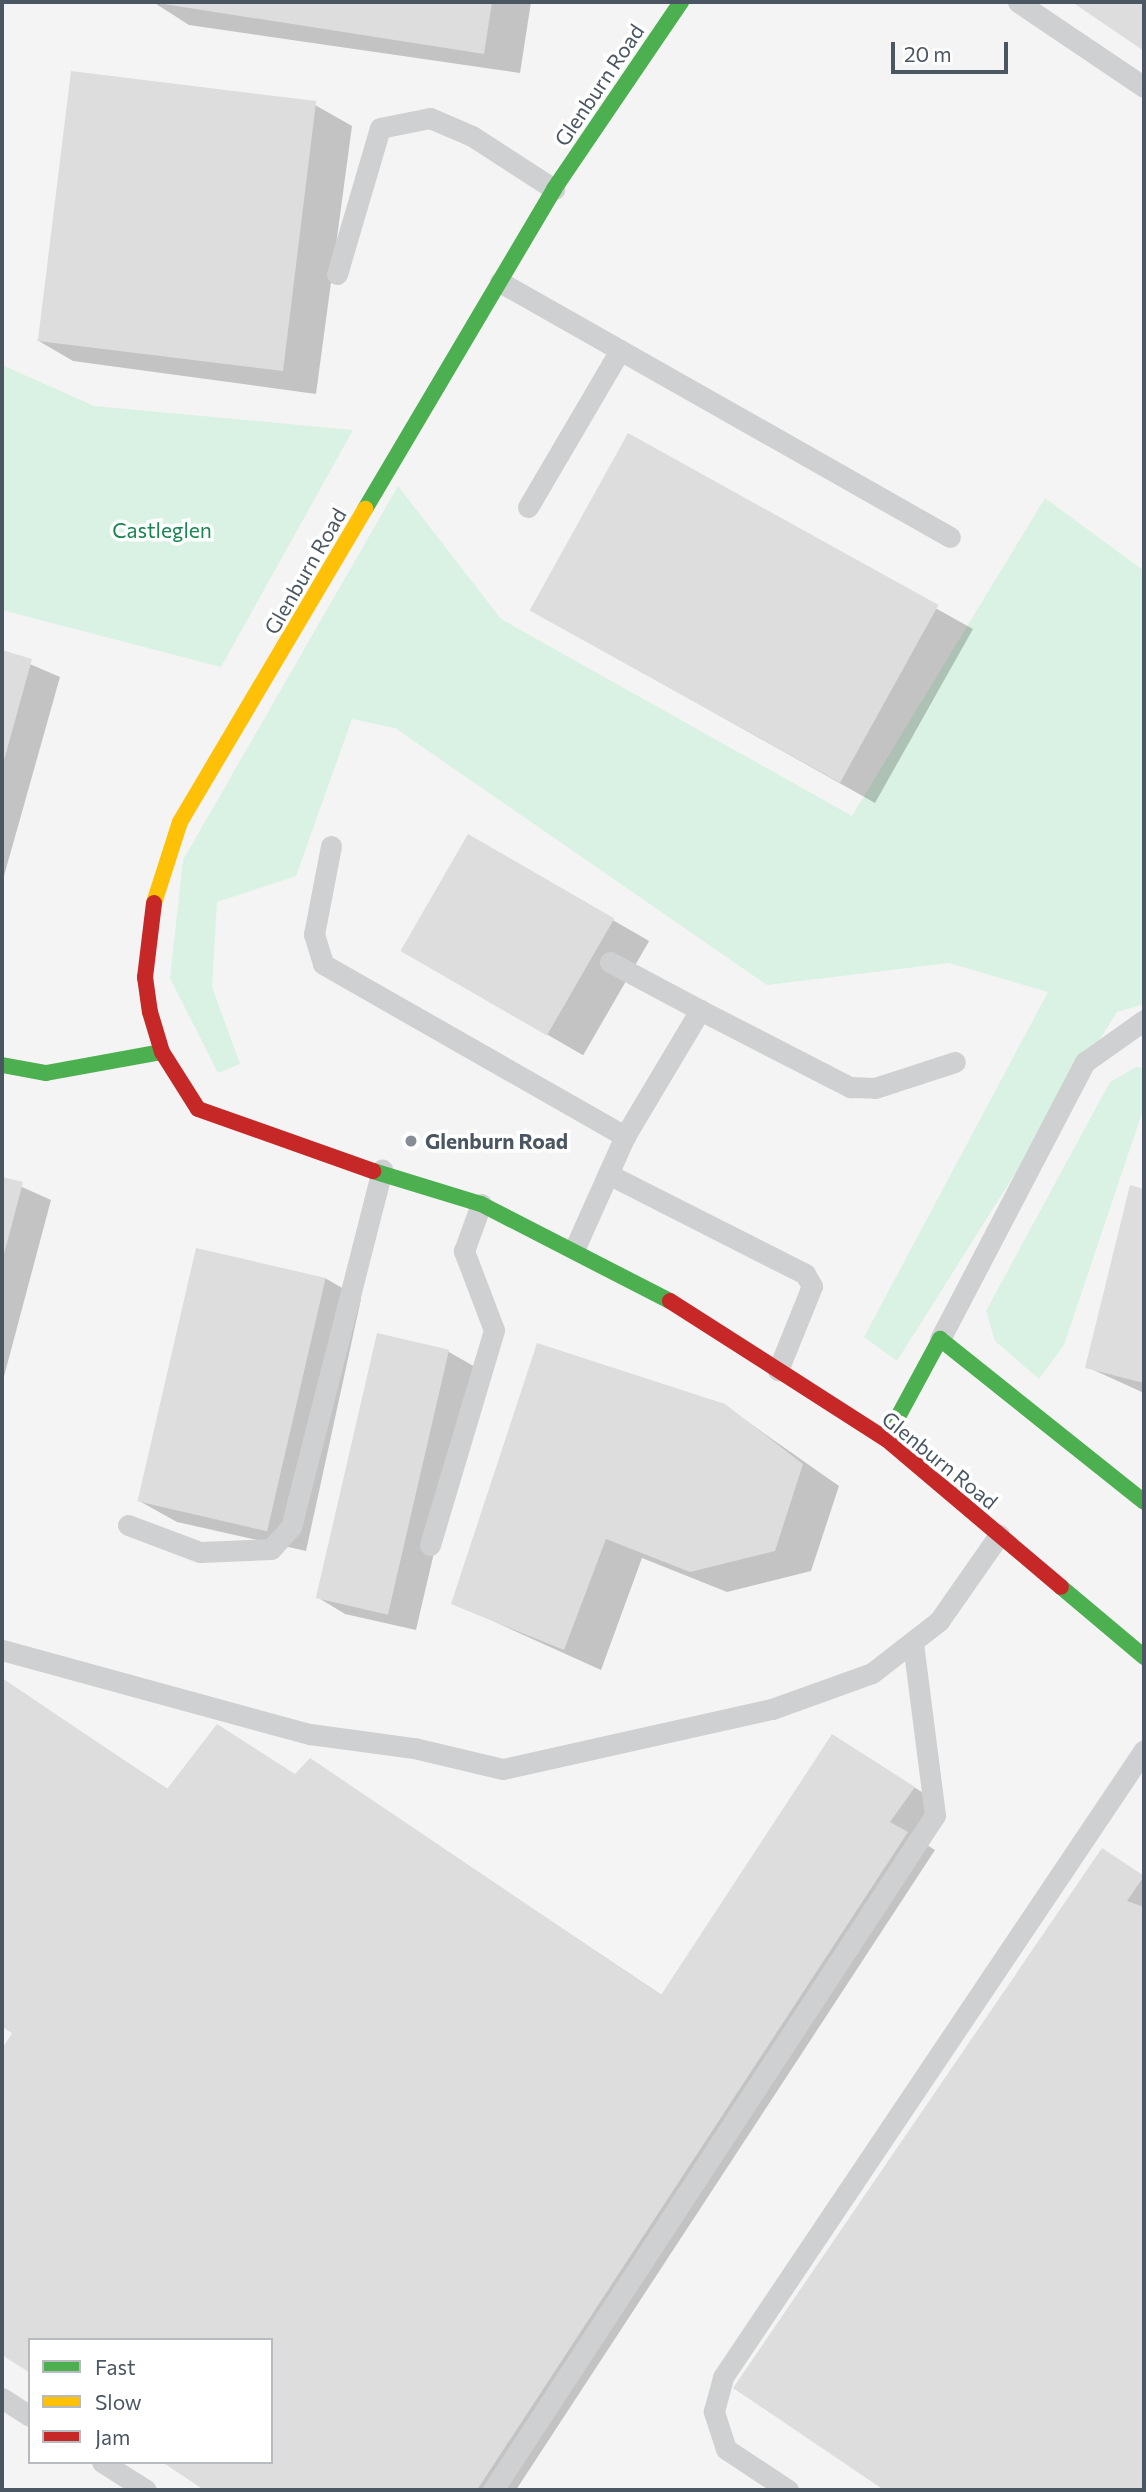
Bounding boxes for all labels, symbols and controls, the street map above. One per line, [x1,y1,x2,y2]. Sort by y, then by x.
street label: Glenburn Road [549,19,649,151]
scale bar [894,28,1011,72]
text: 20 m [904,41,952,66]
street label: Glenburn Road [259,503,351,639]
park label: Castleglen [112,517,212,543]
place label: Glenburn Road [425,1128,568,1154]
marker: Glenburn Road [403,1133,419,1149]
street label: Glenburn Road [877,1406,1003,1514]
legend [28,2338,273,2464]
text: Fast [95,2354,136,2379]
text: Slow [95,2389,142,2414]
text: Jam [95,2424,130,2449]

